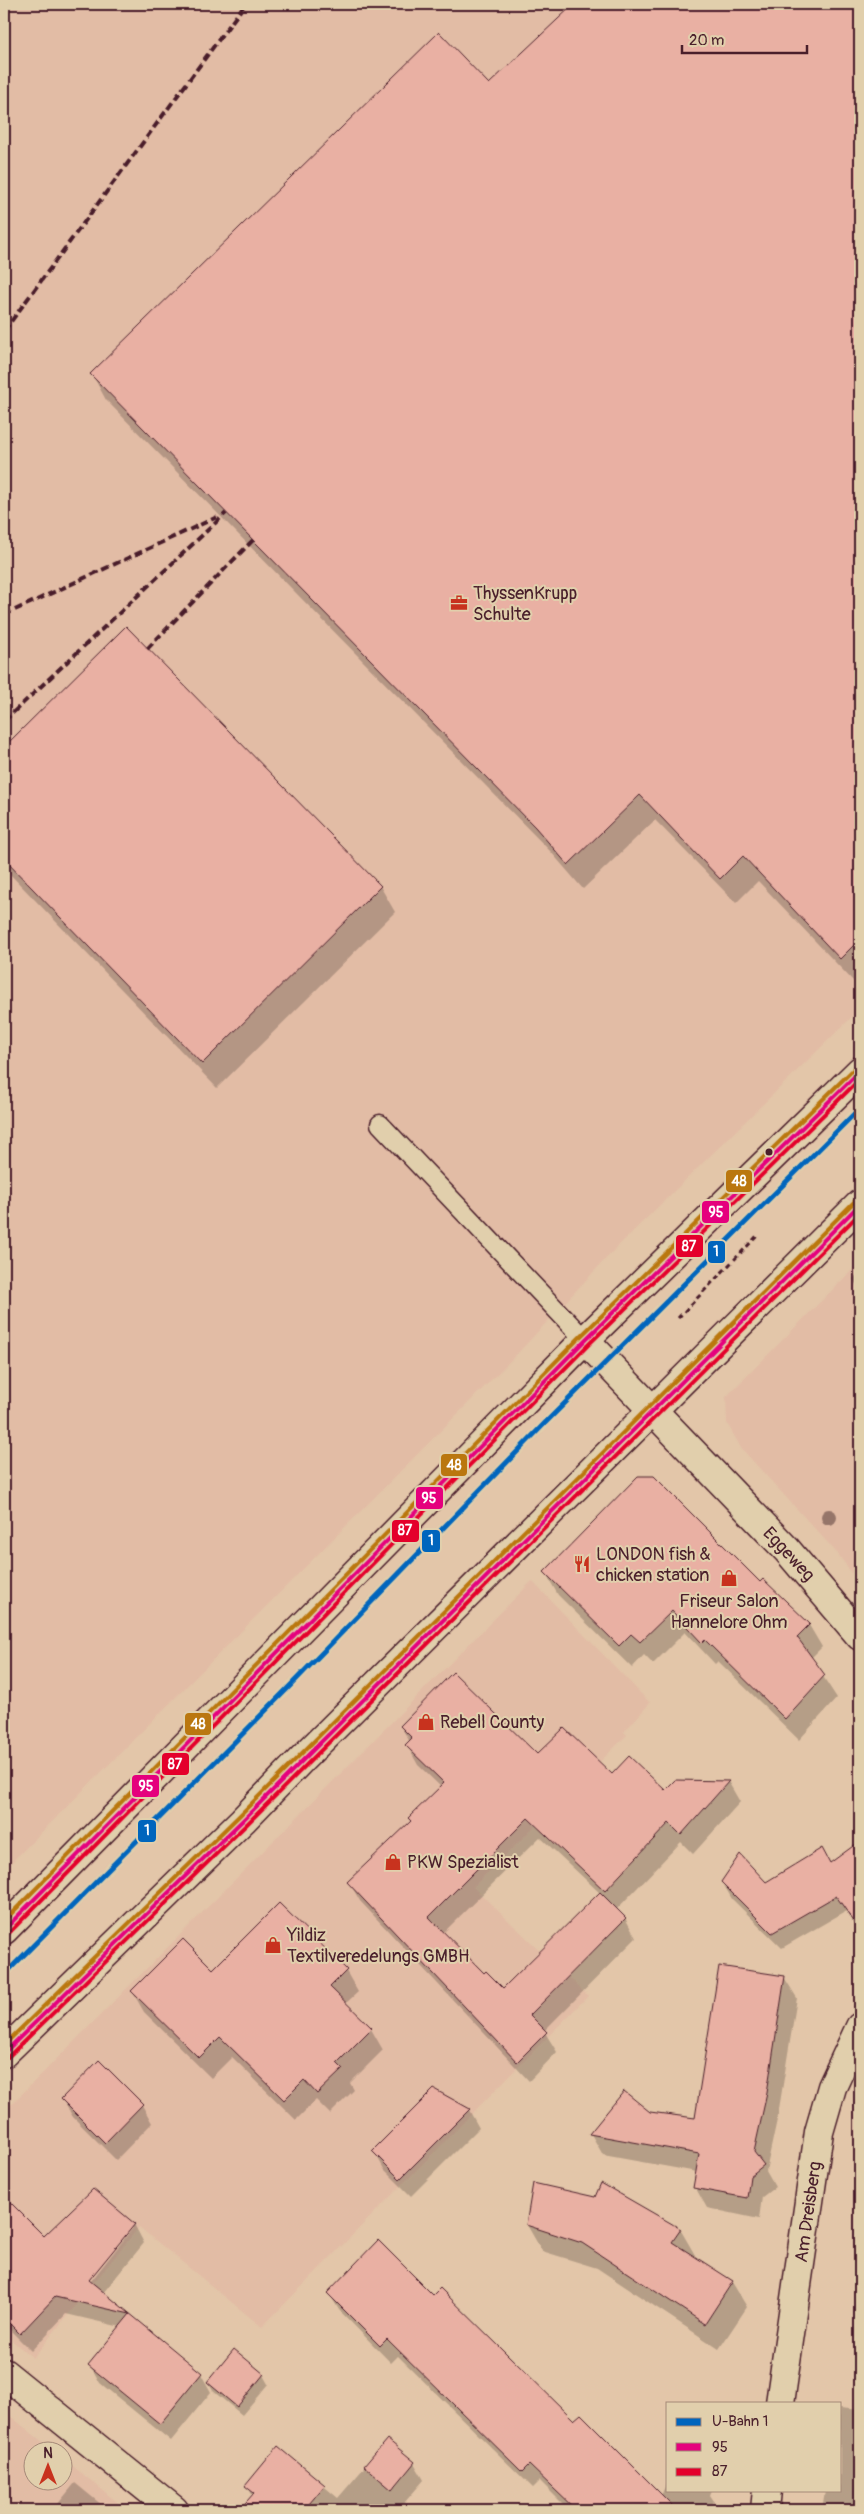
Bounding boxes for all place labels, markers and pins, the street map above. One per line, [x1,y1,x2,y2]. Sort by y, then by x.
place label: ThyssenKrupp Schulte [473,582,577,626]
office icon: ThyssenKrupp Schulte [449,593,469,613]
unlabelled marker [764,1147,774,1157]
place label: LONDON fish & chicken station [596,1543,711,1587]
restaurant icon: LONDON fish & chicken station [572,1554,592,1574]
shop icon: Friseur Salon Hannelore Ohm [719,1568,739,1588]
place label: Friseur Salon Hannelore Ohm [670,1590,788,1634]
place label: Rebell County [440,1711,545,1734]
shop icon: Rebell County [416,1712,436,1732]
place label: PKW Spezialist [407,1851,519,1874]
shop icon: PKW Spezialist [383,1852,403,1872]
place label: Yildiz Textilveredelungs GMBH [286,1924,469,1968]
shop icon: Yildiz Textilveredelungs GMBH [263,1935,283,1955]

